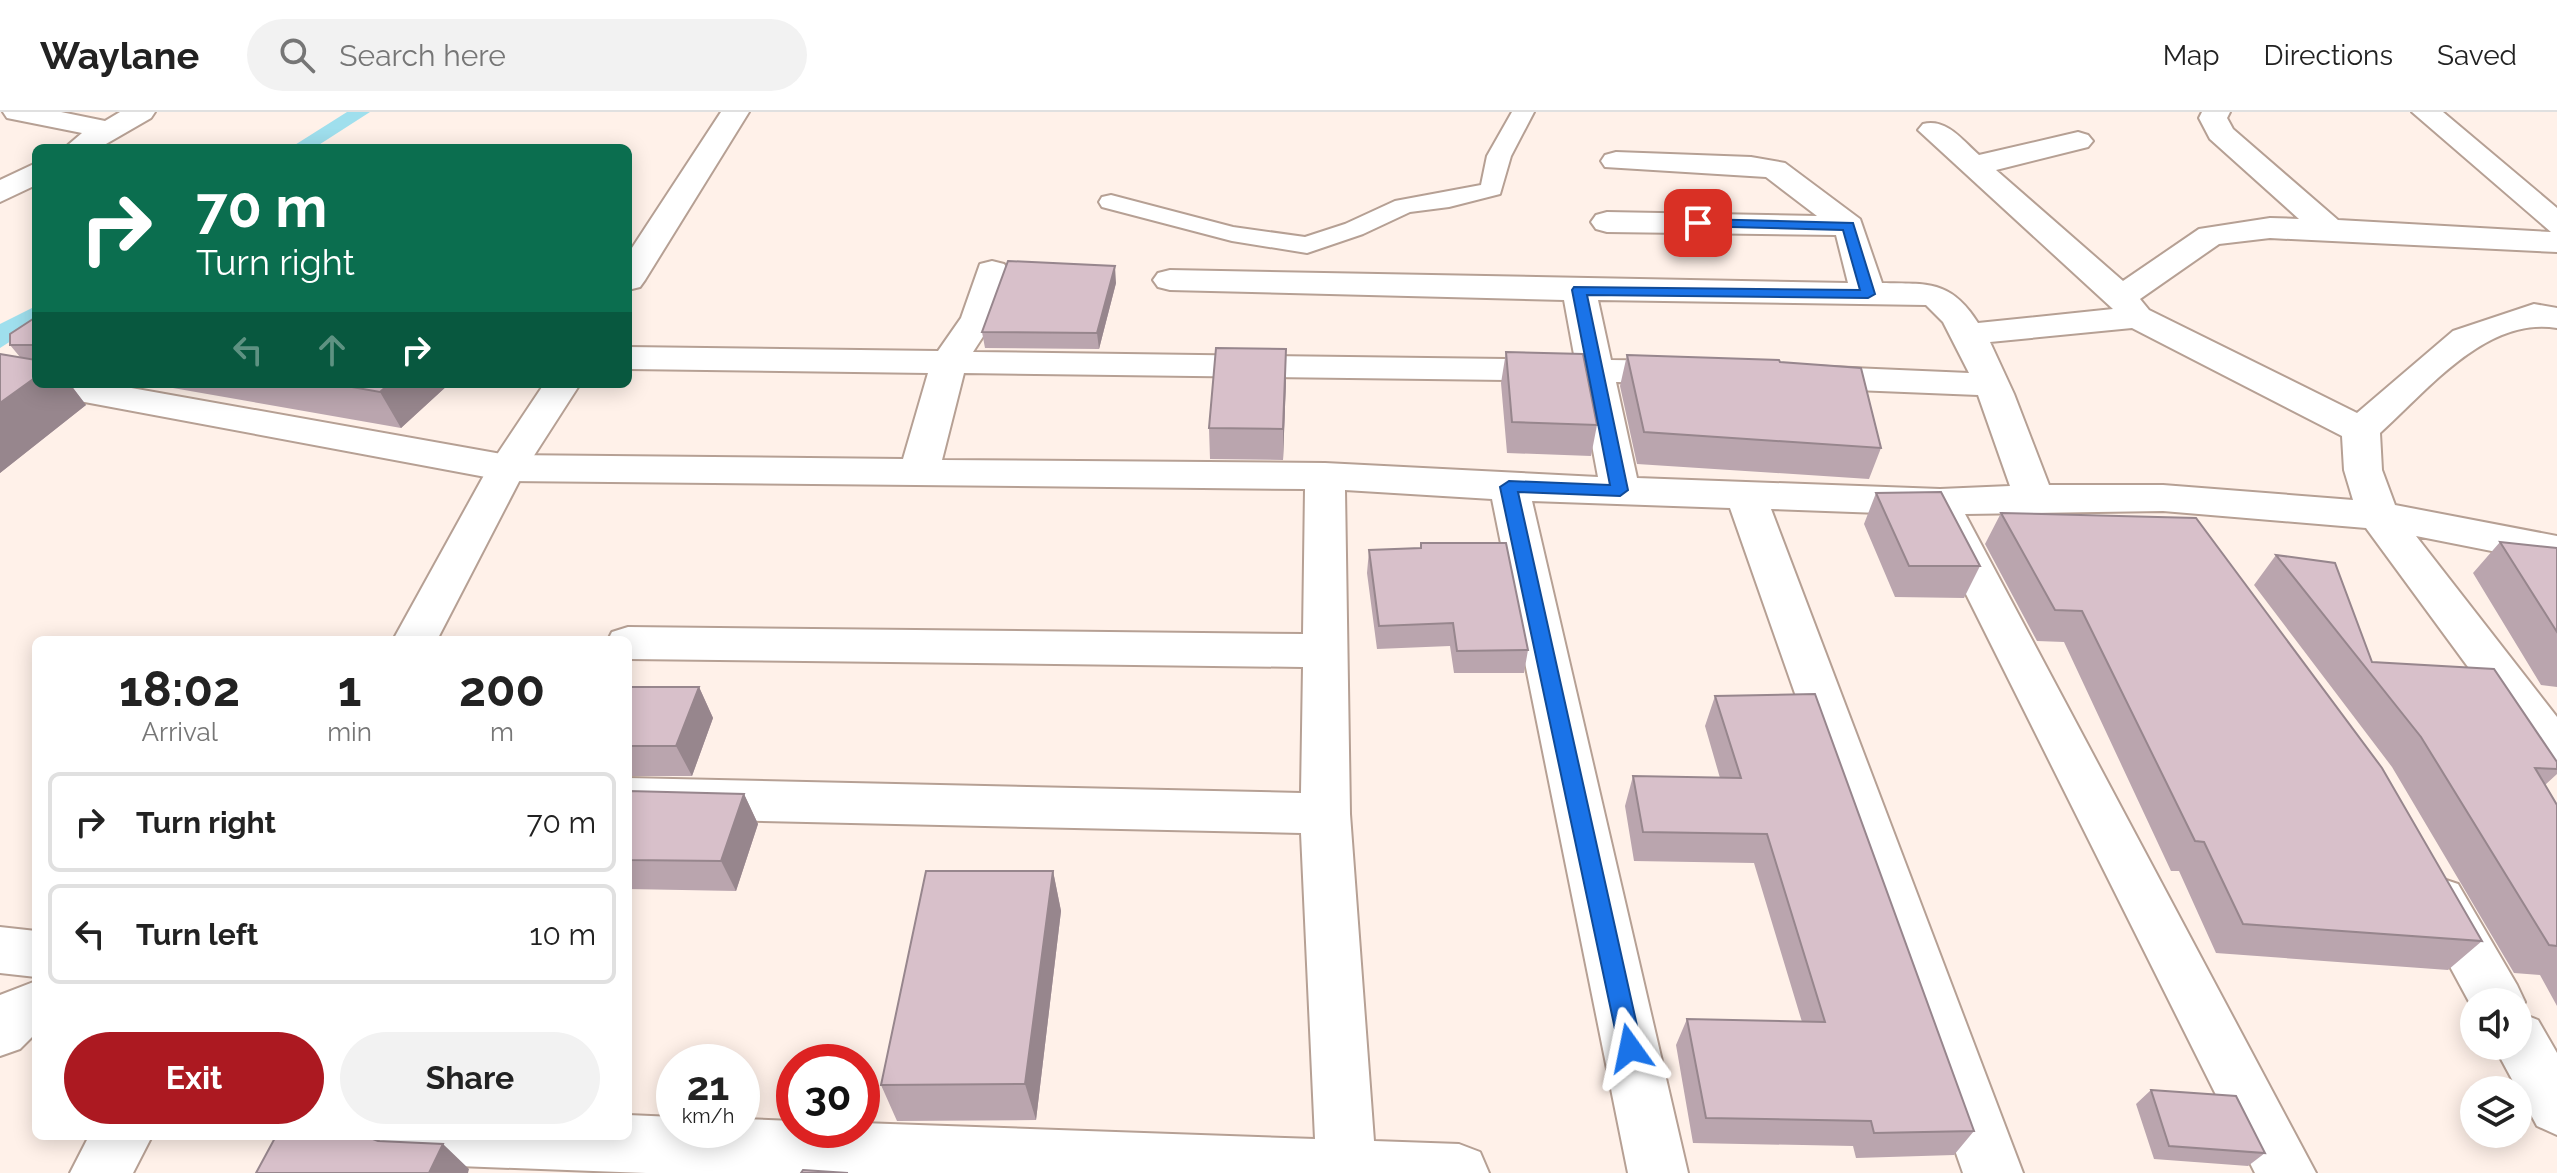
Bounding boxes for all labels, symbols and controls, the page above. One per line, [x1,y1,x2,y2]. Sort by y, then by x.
search box [247,19,807,91]
text: Waylane [40,33,199,78]
icon: search [275,33,319,77]
text: Search here [339,38,506,73]
text: Map [2163,39,2220,72]
text: Directions [2264,39,2393,72]
text: Saved [2437,39,2517,72]
text: 70 m [196,174,327,240]
icon: right [64,176,168,280]
pin [1664,189,1732,257]
icon: arrive [1676,201,1720,245]
text: Turn right [196,241,355,283]
icon: left [226,328,270,372]
icon: ahead [310,328,354,372]
icon: right [394,328,438,372]
text: 18:02 [119,661,240,717]
text: 1 [338,661,361,717]
text: 200 [459,661,545,717]
text: Arrival [141,717,218,747]
text: min [327,717,372,747]
text: m [490,717,514,747]
icon: right [68,800,112,844]
text: Turn right [136,805,276,840]
text: 70 m [526,805,596,840]
icon: left [68,912,112,956]
text: Turn left [136,917,258,952]
text: 10 m [530,917,596,952]
map controls [2460,988,2532,1148]
button: sound [2460,988,2532,1060]
position arrow [1588,1006,1672,1090]
button: Exit [64,1032,324,1124]
button: Share [340,1032,600,1124]
speed limit sign: 30 [776,1044,880,1148]
text: 21 [687,1062,729,1109]
button: layers [2460,1076,2532,1148]
text: km/h [682,1104,734,1128]

